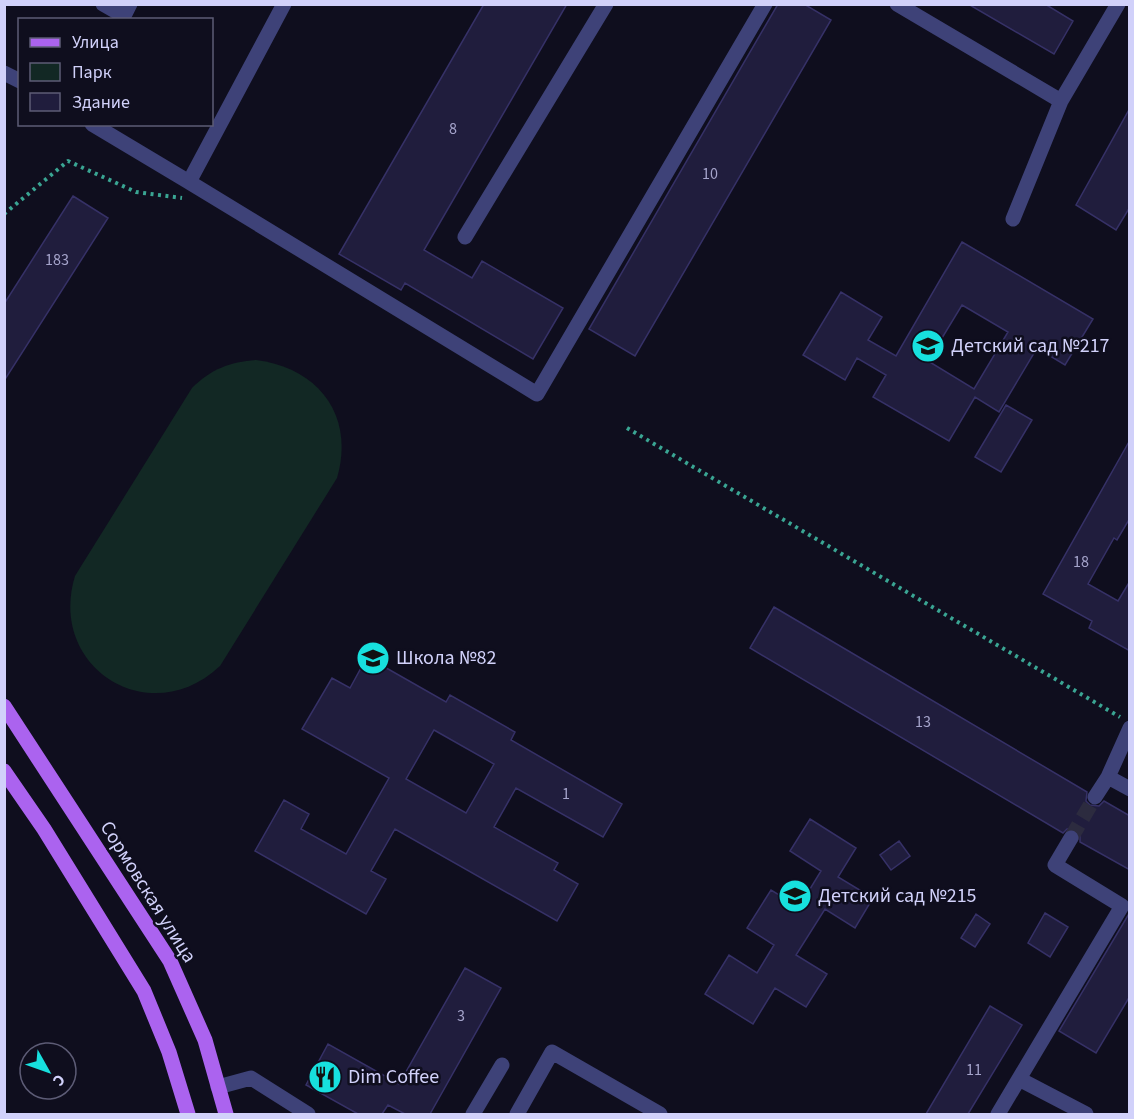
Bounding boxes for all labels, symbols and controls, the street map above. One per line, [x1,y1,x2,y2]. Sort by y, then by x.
legend [18,18,213,126]
text: Улица [72,30,119,55]
text: Парк [72,60,112,85]
text: Здание [72,90,130,115]
house number: 8 [449,118,457,140]
house number: 10 [702,163,718,185]
house number: 183 [45,249,69,271]
school or university icon: Детский сад №217 [910,328,946,364]
place label: Детский сад №217 [951,332,1110,360]
house number: 18 [1073,551,1089,573]
school or university icon: Школа №82 [355,640,391,676]
place label: Школа №82 [396,644,496,672]
house number: 13 [915,711,931,733]
house number: 1 [562,783,570,805]
street label: Сормовская улица [93,816,203,968]
school or university icon: Детский сад №215 [777,878,813,914]
place label: Детский сад №215 [818,882,977,910]
house number: 3 [457,1005,465,1027]
north arrow [18,1041,78,1101]
restaurant icon: Dim Coffee [307,1059,343,1095]
house number: 11 [966,1059,982,1081]
place label: Dim Coffee [348,1063,439,1091]
text: С [47,1069,70,1091]

